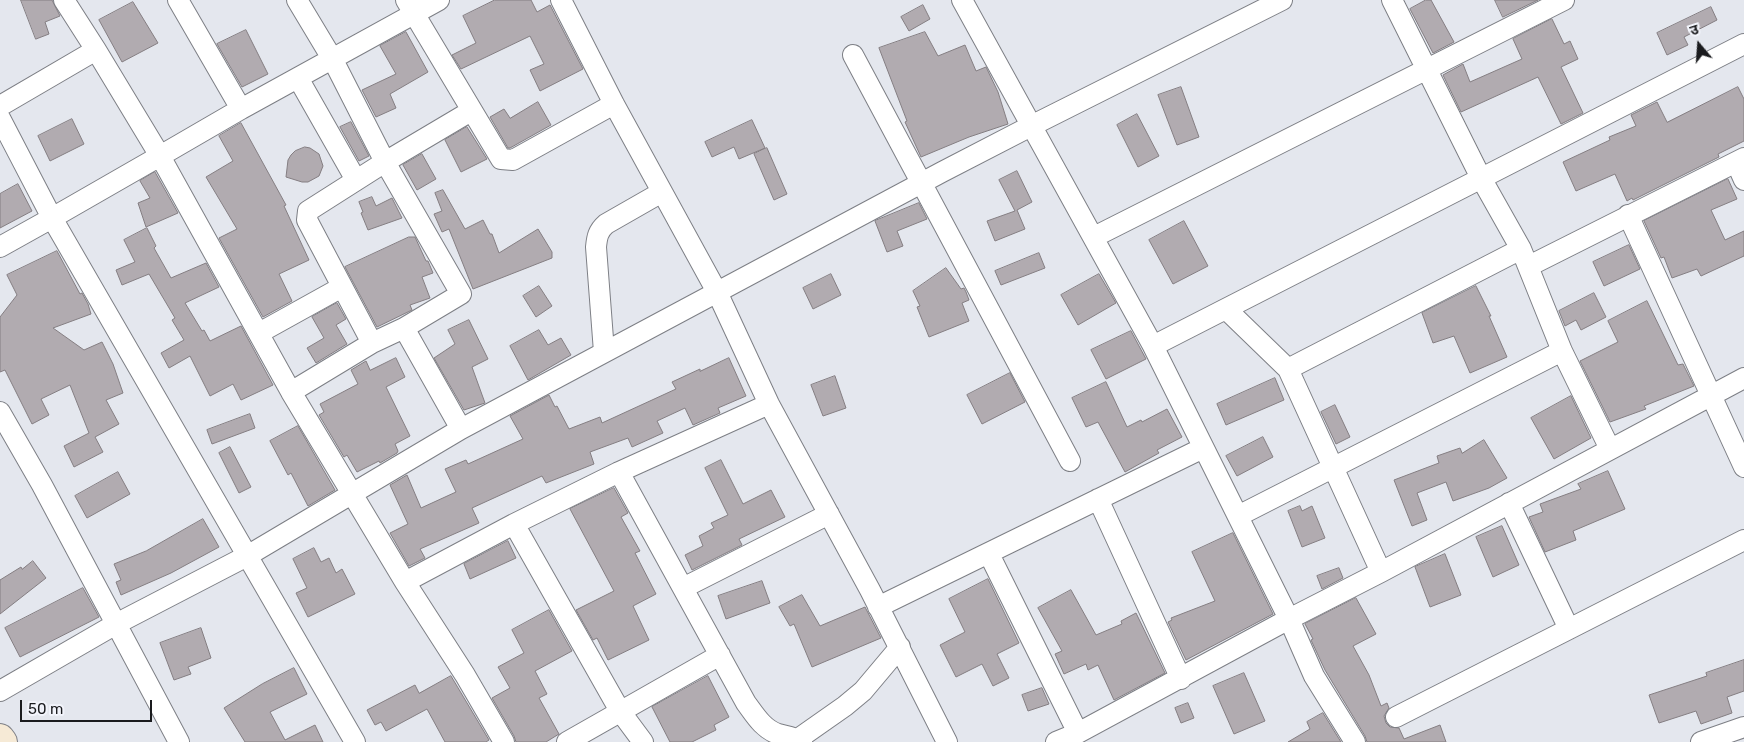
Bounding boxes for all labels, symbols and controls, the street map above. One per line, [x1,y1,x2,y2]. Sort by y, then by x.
north arrow [1674,20,1724,70]
text: उ [1688,21,1701,40]
scale bar [22,690,155,722]
text: 50 m [28,700,63,718]

